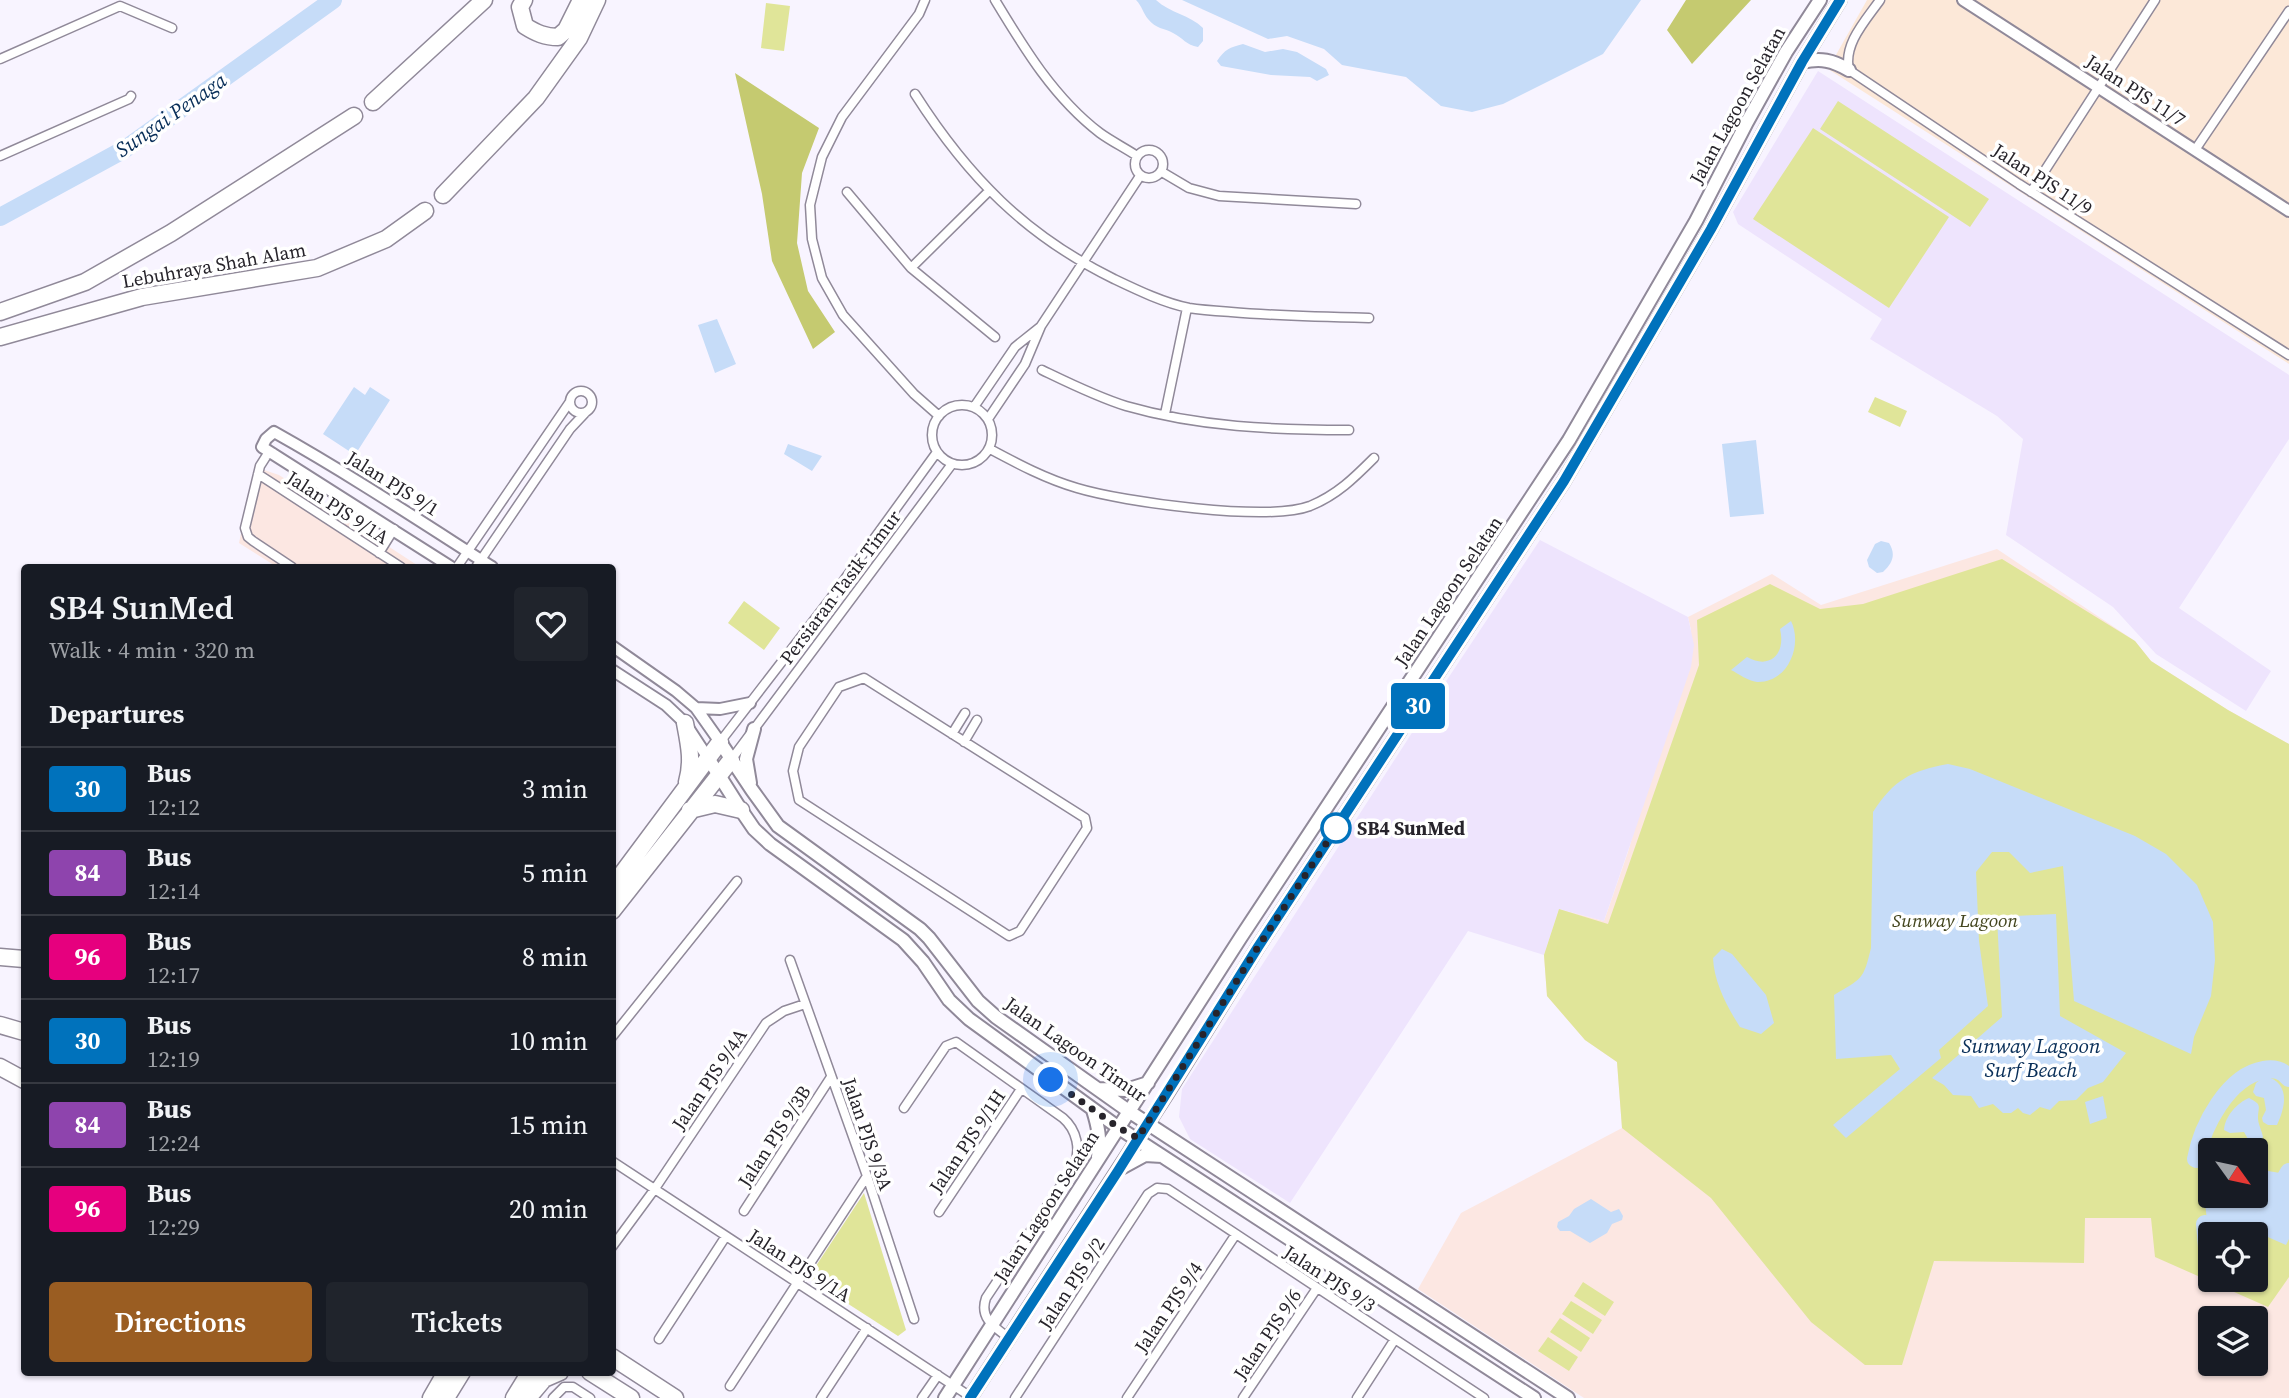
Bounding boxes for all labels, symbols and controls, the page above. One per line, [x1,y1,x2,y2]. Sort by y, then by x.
street label: Jalan Lagoon Selatan [1682,22,1791,189]
street label: Jalan PJS 11/7 [2080,47,2191,132]
water label: Sungai Penaga [109,65,232,164]
street label: Jalan PJS 11/9 [1987,136,2098,221]
street label: Lebuhraya Shah Alam [120,236,308,294]
street label: Jalan PJS 9/1 [341,444,444,522]
street label: Jalan PJS 9/1A [281,464,395,550]
street label: Persiaran Tasik Timur [773,505,907,669]
street label: Jalan Lagoon Selatan [1387,511,1508,672]
text: SB4 SunMed [49,585,234,630]
button: heart [514,587,588,661]
text: Walk · 4 min · 320 m [49,634,255,666]
line badge: 30 [1386,683,1450,729]
text: 30 [1405,689,1431,722]
text: Departures [49,696,184,732]
text: Bus [147,755,191,791]
text: 3 min [522,771,588,807]
text: 30 [74,772,101,805]
text: 12:12 [147,791,200,823]
marker: SB4 SunMed [1321,813,1351,843]
place label: SB4 SunMed [1357,815,1465,841]
text: Bus [147,839,191,875]
text: 5 min [522,855,588,891]
text: 84 [74,856,101,889]
text: 12:14 [147,875,200,907]
park label: Sunway Lagoon [1892,907,2018,933]
text: Bus [147,923,191,959]
text: 8 min [522,939,588,975]
text: 96 [74,940,101,973]
text: 12:17 [147,959,200,991]
street label: Jalan Lagoon Timur [999,990,1152,1108]
text: Bus [147,1007,191,1043]
text: 10 min [509,1023,588,1059]
street label: Jalan PJS 9/4A [665,1023,753,1136]
text: 30 [74,1024,101,1057]
water label: Sunway Lagoon Surf Beach [1961,1031,2101,1084]
text: 12:19 [147,1043,200,1075]
your location [1033,1062,1068,1097]
street label: Jalan PJS 9/3A [836,1073,899,1194]
street label: Jalan PJS 9/3B [731,1080,817,1193]
street label: Jalan PJS 9/1H [922,1084,1011,1199]
text: Bus [147,1091,191,1127]
text: 15 min [509,1107,588,1143]
text: 84 [74,1108,101,1141]
street label: Jalan Lagoon Selatan [987,1125,1105,1288]
text: 12:24 [147,1127,200,1159]
north arrow [2198,1138,2268,1208]
map controls [2198,1138,2268,1376]
text: Bus [147,1175,191,1211]
text: 20 min [509,1191,588,1227]
text: 96 [74,1192,101,1225]
text: 12:29 [147,1211,200,1243]
street label: Jalan PJS 9/1A [743,1222,857,1308]
button: locate [2198,1222,2268,1292]
street label: Jalan PJS 9/2 [1031,1232,1110,1335]
street label: Jalan PJS 9/3 [1278,1238,1381,1317]
street label: Jalan PJS 9/4 [1127,1256,1208,1358]
button: Directions [49,1282,312,1362]
button: Tickets [326,1282,588,1362]
street label: Jalan PJS 9/6 [1226,1283,1307,1385]
button: layers [2198,1306,2268,1376]

